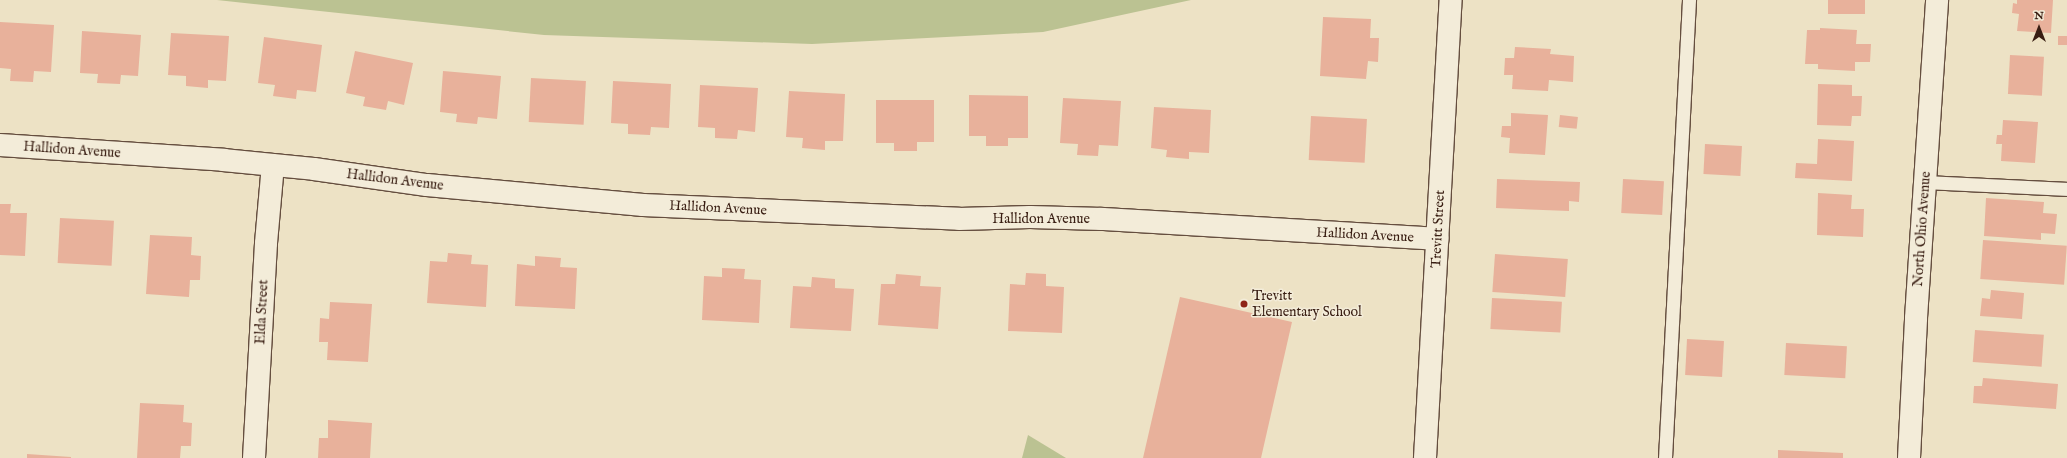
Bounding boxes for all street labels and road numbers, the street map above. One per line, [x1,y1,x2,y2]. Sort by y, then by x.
street label: Hallidon Avenue [23,138,121,162]
street label: Hallidon Avenue [345,166,445,194]
street label: North Ohio Avenue [1910,171,1934,287]
street label: Trevitt Street [1428,190,1448,268]
street label: Hallidon Avenue [669,197,767,219]
street label: Hallidon Avenue [992,211,1090,227]
street label: Hallidon Avenue [1316,224,1414,246]
street label: Elda Street [252,279,272,345]

